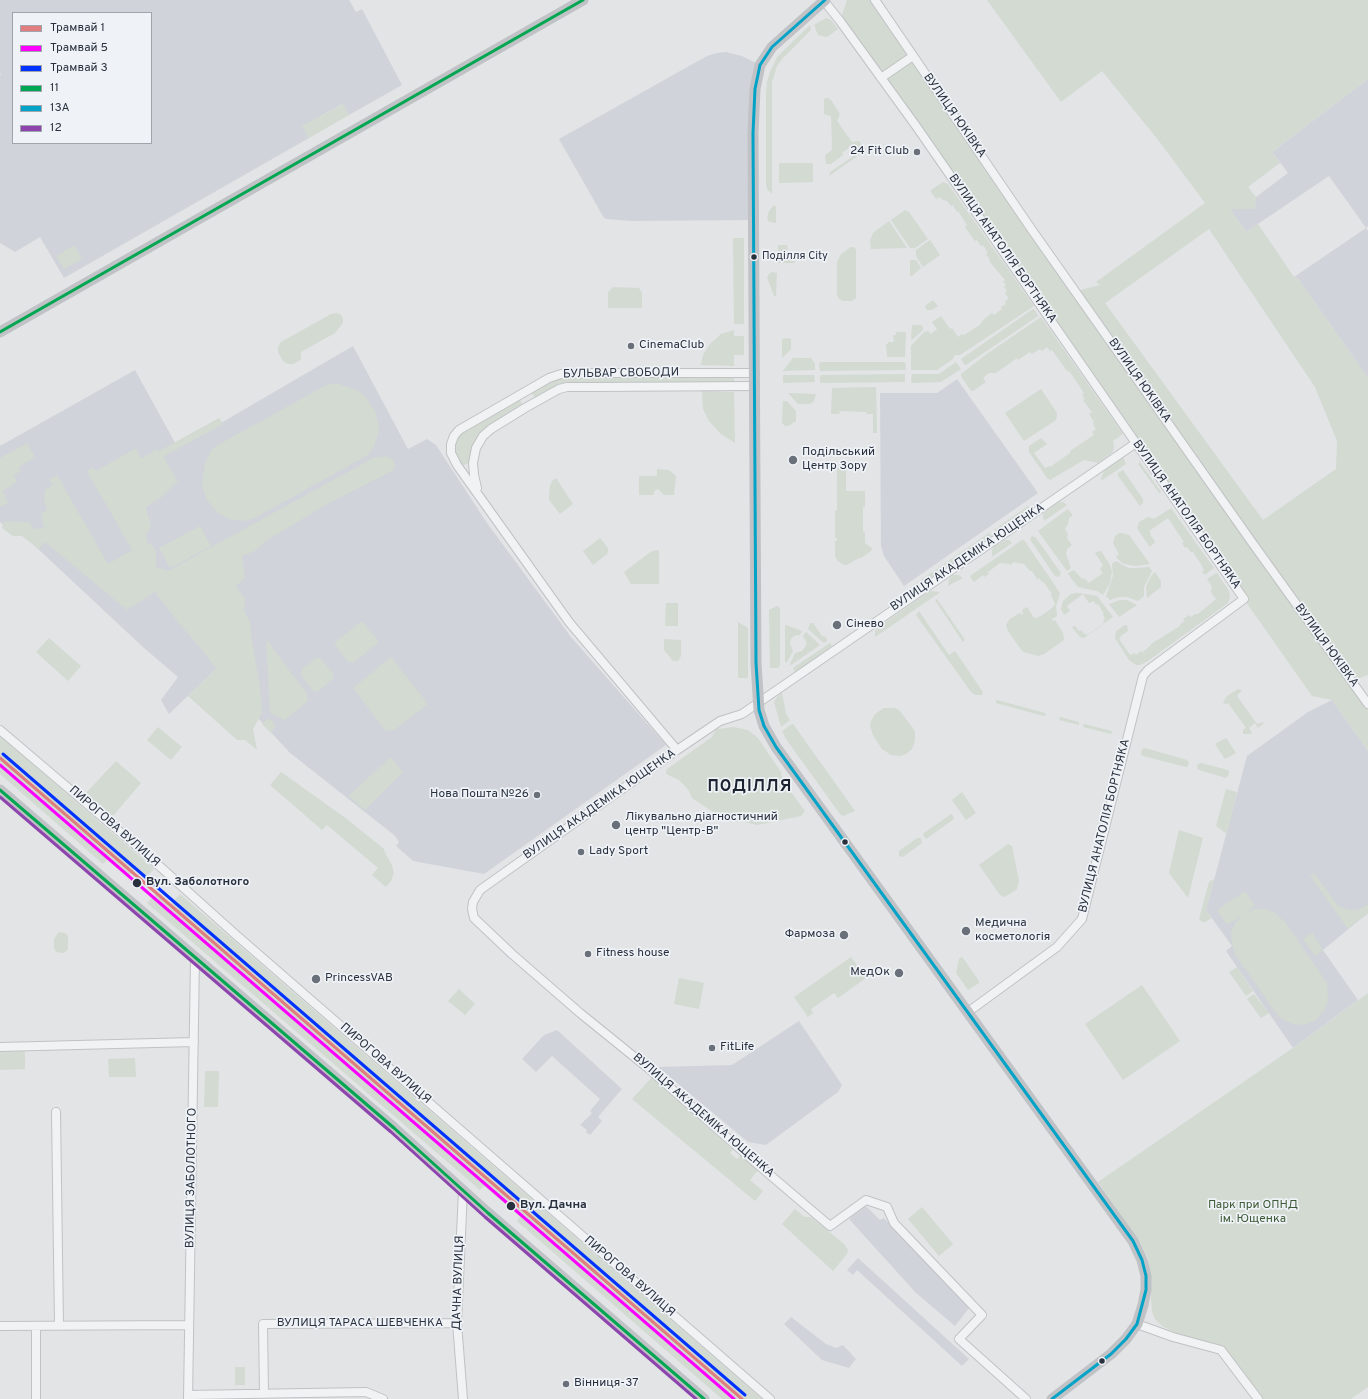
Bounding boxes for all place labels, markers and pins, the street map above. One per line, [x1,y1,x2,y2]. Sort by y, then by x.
place label: 24 Fit Club [850,145,909,159]
marker: 24 Fit Club [912,147,922,157]
place label: Поділля City [762,250,828,264]
marker: Поділля City [749,252,759,262]
place label: CinemaClub [639,339,704,353]
marker: CinemaClub [626,341,636,351]
place label: Подільський Центр Зору [802,446,875,474]
marker: Подільський Центр Зору [787,454,799,466]
place label: Сінево [846,618,884,632]
marker: Сінево [831,619,843,631]
place label: Нова Пошта №26 [430,788,529,802]
marker: Нова Пошта №26 [532,790,542,800]
place label: Лікувально діагностичний центр "Центр-В" [625,811,778,839]
marker: Лікувально діагностичний центр "Центр-В" [610,819,622,831]
unlabelled marker [840,837,850,847]
place label: Lady Sport [589,845,648,859]
marker: Lady Sport [576,847,586,857]
place label: Вул. Заболотного [146,876,249,890]
marker: Вул. Заболотного [131,877,143,889]
place label: Медична косметологія [975,917,1050,945]
marker: Медична косметологія [960,925,972,937]
place label: Фармоза [785,928,835,942]
marker: Фармоза [838,929,850,941]
place label: Fitness house [596,947,670,961]
marker: Fitness house [583,949,593,959]
place label: МедОк [850,966,890,980]
marker: МедОк [893,967,905,979]
place label: PrincessVAB [325,972,393,986]
marker: PrincessVAB [310,973,322,985]
place label: FitLife [720,1041,754,1055]
marker: FitLife [707,1043,717,1053]
place label: Вул. Дачна [520,1199,587,1213]
marker: Вул. Дачна [505,1200,517,1212]
unlabelled marker [1097,1356,1107,1366]
place label: Вінниця-37 [574,1377,639,1391]
marker: Вінниця-37 [561,1379,571,1389]

